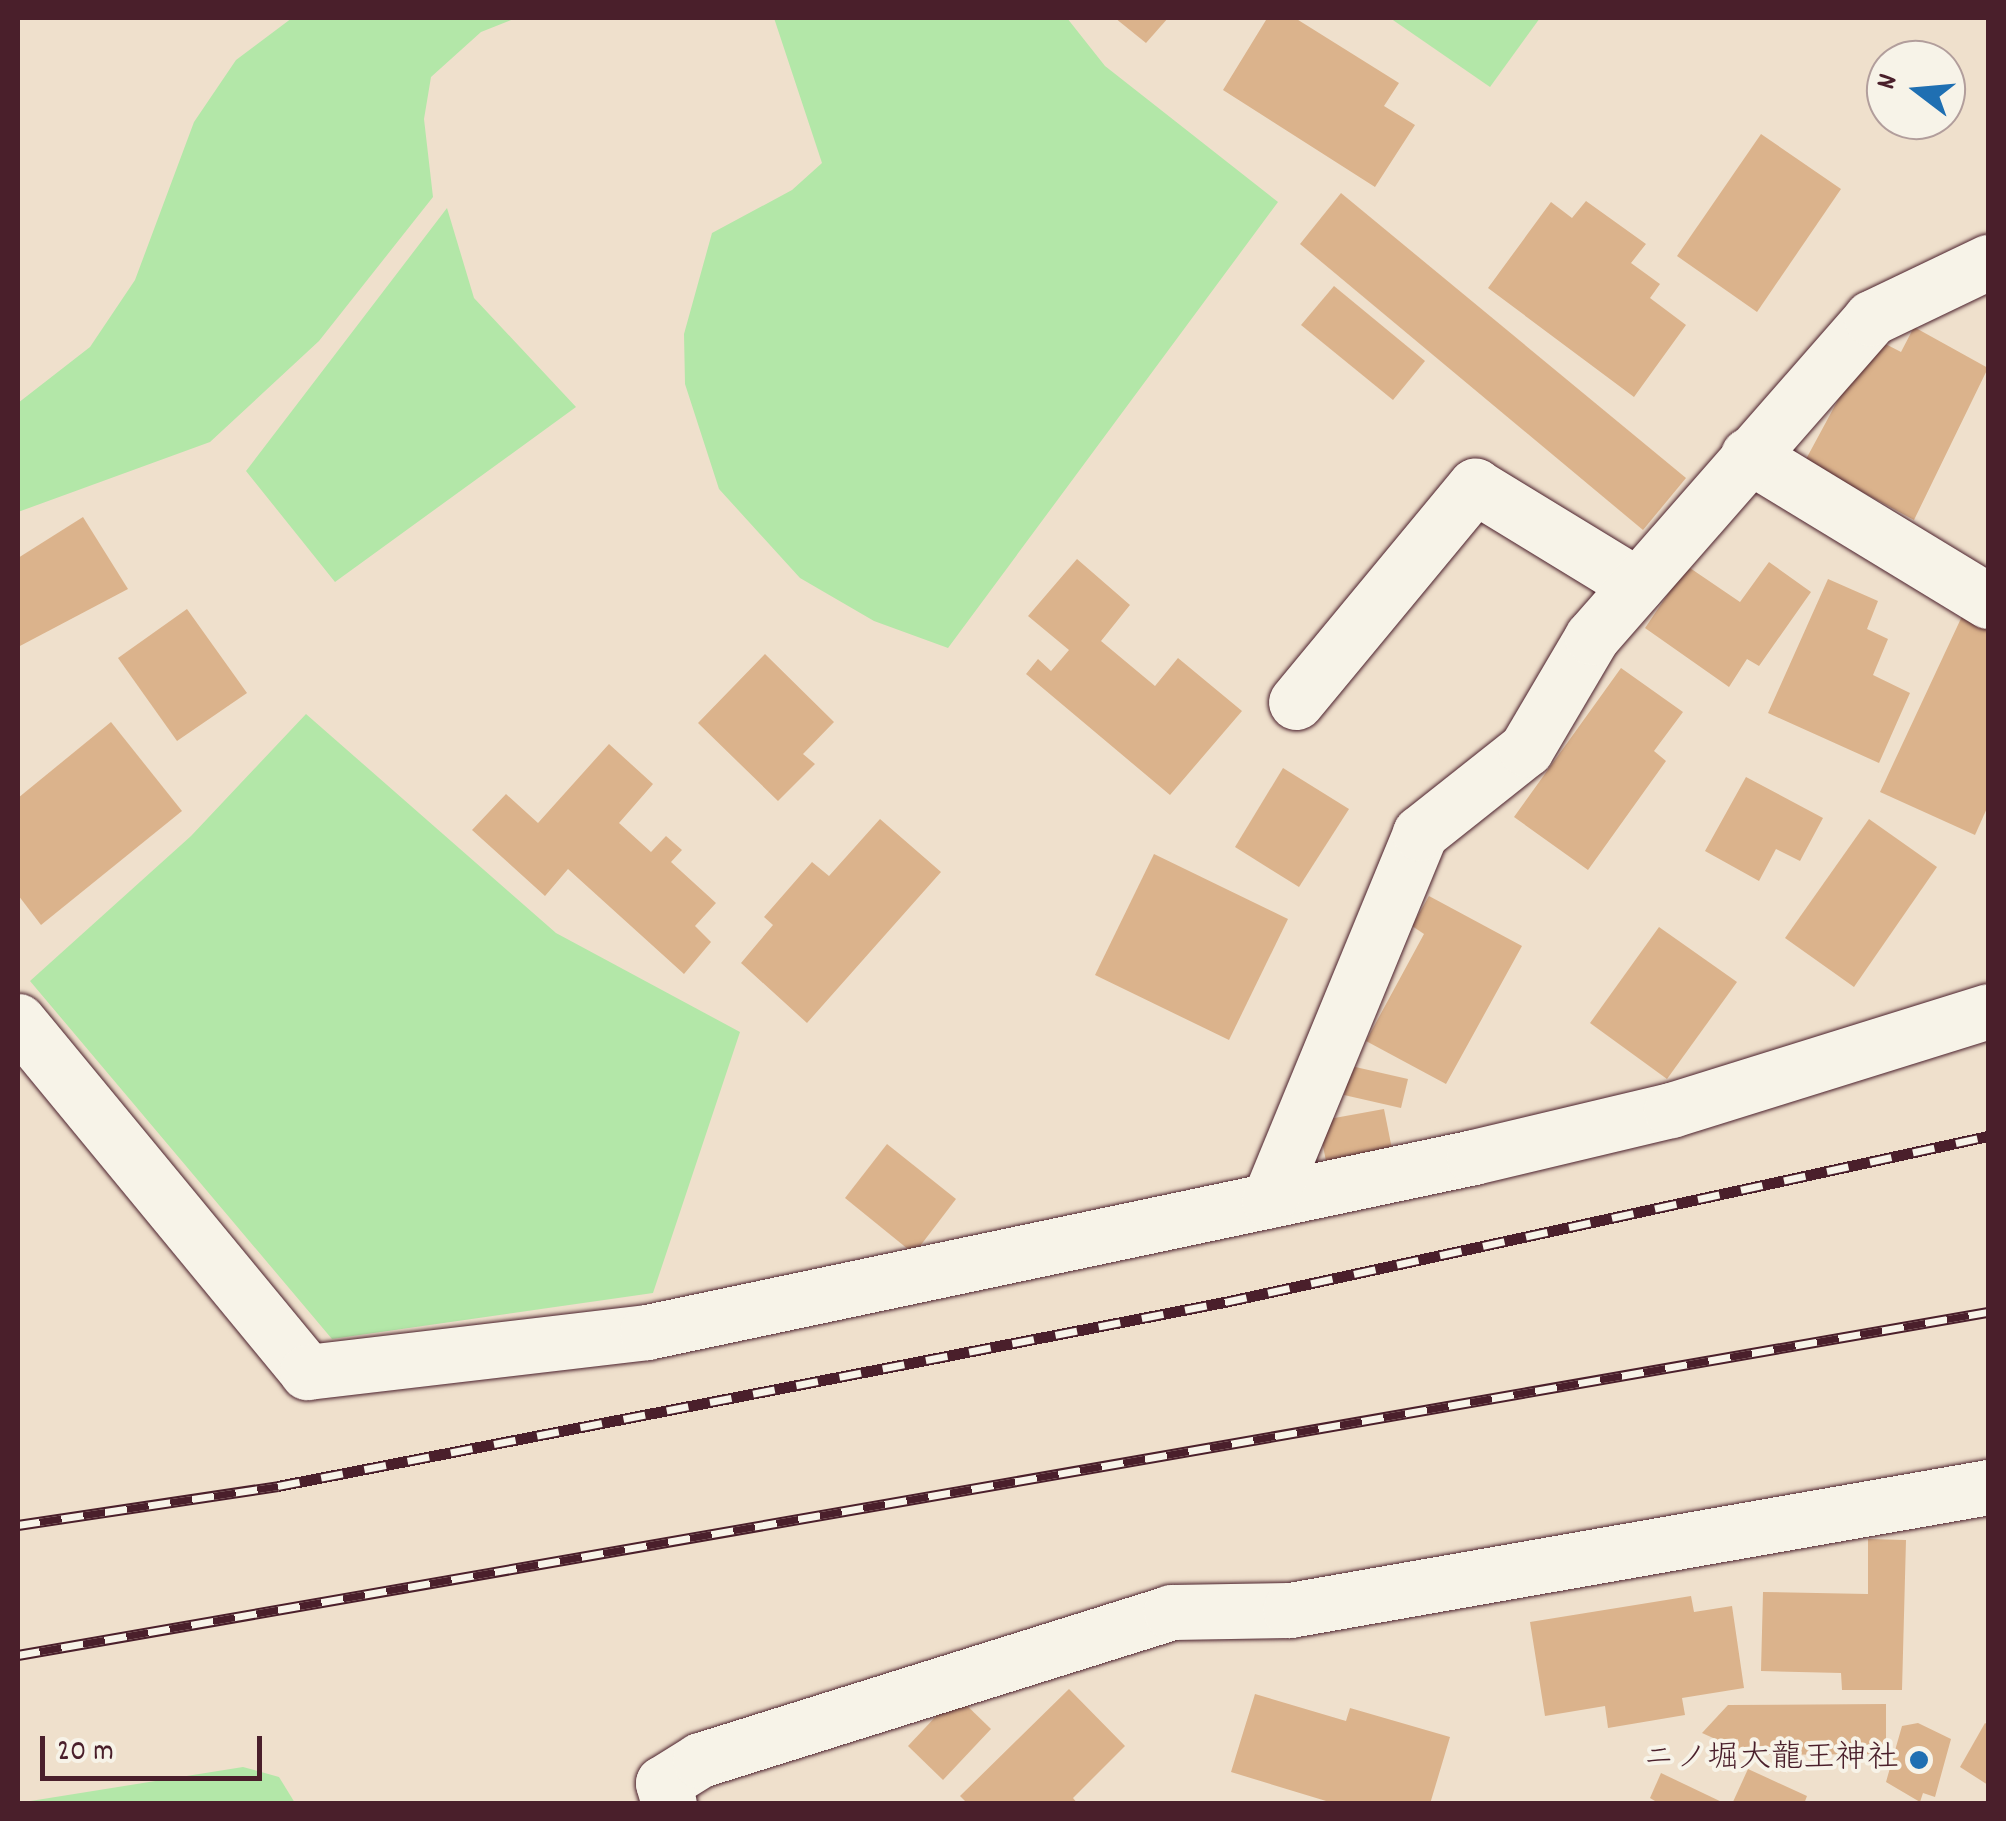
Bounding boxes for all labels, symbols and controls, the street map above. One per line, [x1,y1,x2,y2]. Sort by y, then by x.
north arrow [1866,40,1966,140]
text: N [1868,70,1910,94]
scale bar [45,1716,268,1778]
text: 20 m [57,1732,114,1775]
place label: ニノ堀大龍王神社 [1643,1741,1899,1779]
marker: ニノ堀大龍王神社 [1908,1749,1930,1771]

